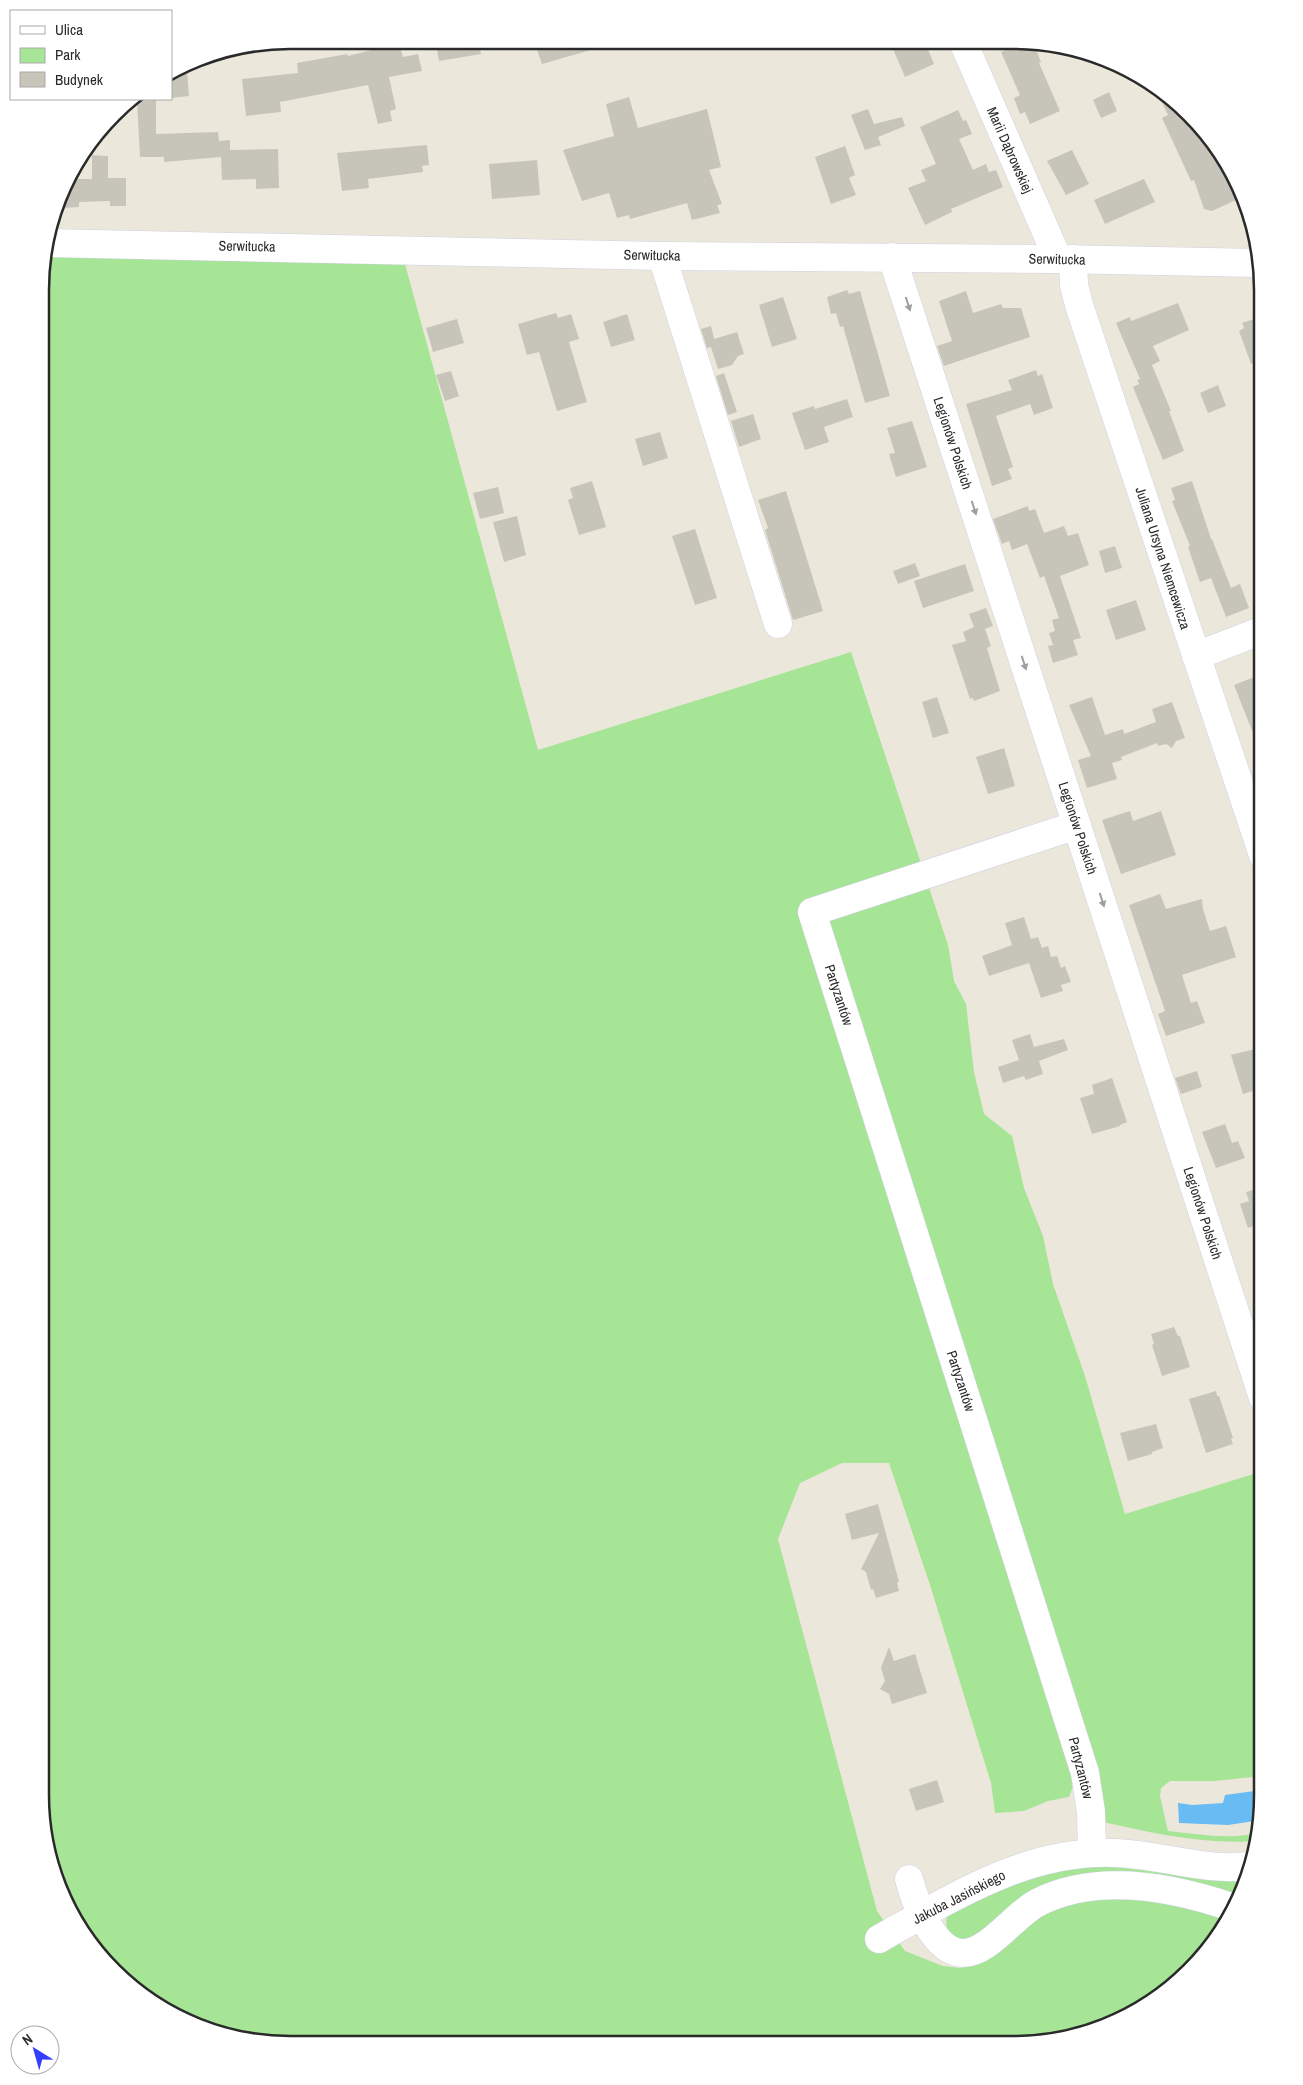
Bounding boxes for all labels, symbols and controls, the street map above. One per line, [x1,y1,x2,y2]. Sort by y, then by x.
legend [10,10,172,100]
text: Ulica [55,19,83,40]
text: Park [55,44,81,65]
text: Budynek [55,69,104,90]
street label: Marii Dąbrowskiej [983,104,1037,196]
street label: Serwitucka [218,237,276,256]
street label: Serwitucka [623,246,681,265]
street label: Serwitucka [1028,250,1086,269]
one-way arrow [904,296,912,311]
street label: Legionów Polskich [930,394,976,492]
street label: Juliana Ursyna Niemcewicza [1131,485,1195,632]
one-way arrow [970,501,978,516]
one-way arrow [1021,655,1028,670]
street label: Legionów Polskich [1055,779,1101,877]
one-way arrow [1099,893,1106,908]
street label: Partyzantów [821,962,858,1028]
street label: Legionów Polskich [1180,1164,1226,1262]
street label: Partyzantów [943,1348,980,1414]
street label: Partyzantów [1065,1735,1098,1802]
street label: Jakuba Jasińskiego [910,1866,1008,1928]
north arrow [10,2025,60,2075]
text: N [18,2030,36,2049]

